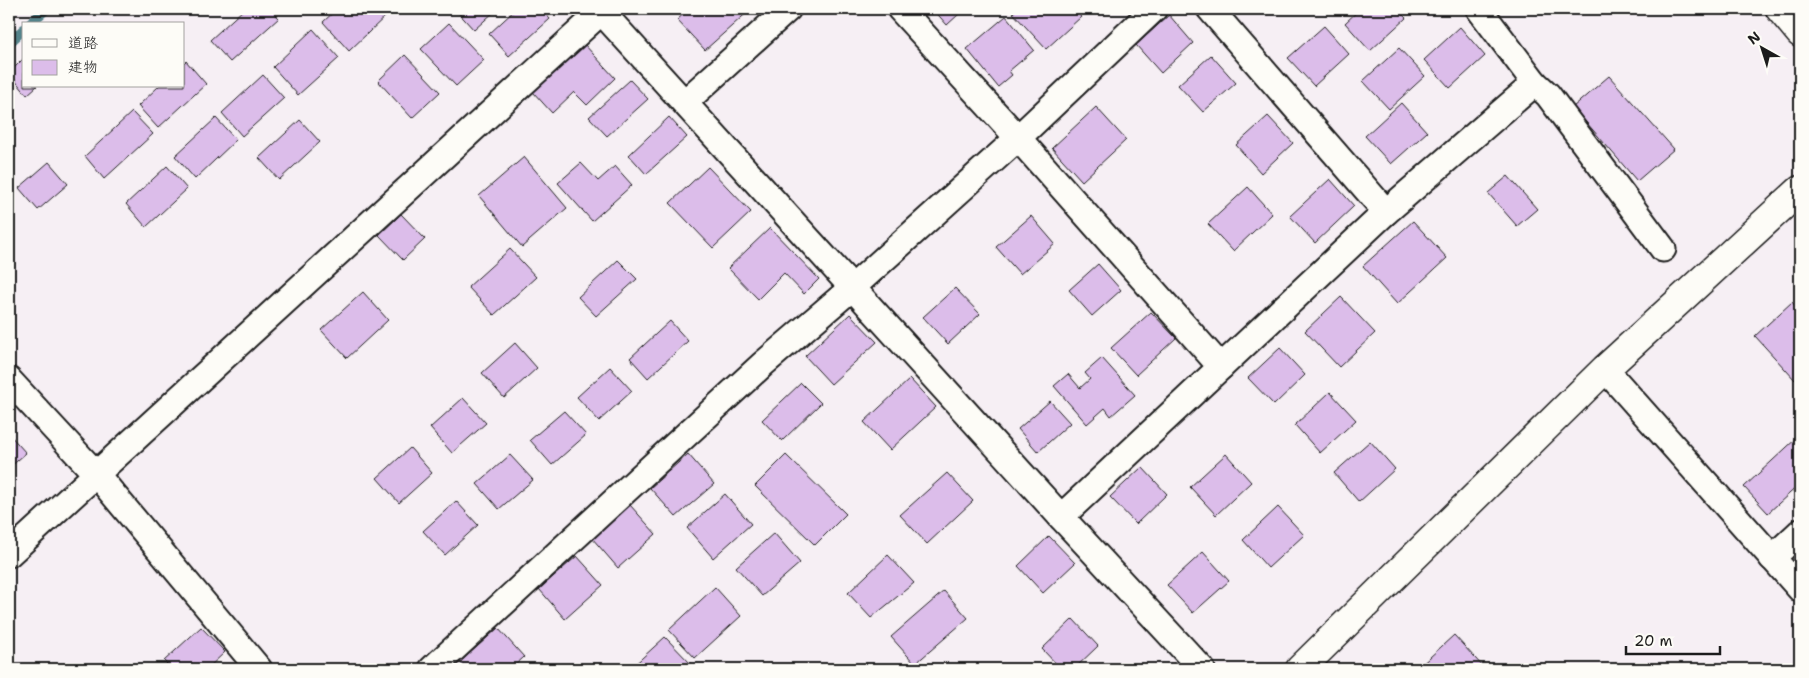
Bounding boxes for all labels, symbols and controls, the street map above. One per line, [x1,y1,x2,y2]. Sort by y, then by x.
legend [22,22,185,88]
north arrow [1736,22,1786,72]
text: N [1744,27,1764,48]
text: 道路 [68,33,98,53]
text: 建物 [68,57,98,77]
scale bar [1626,623,1720,655]
text: 20 m [1634,631,1673,651]

